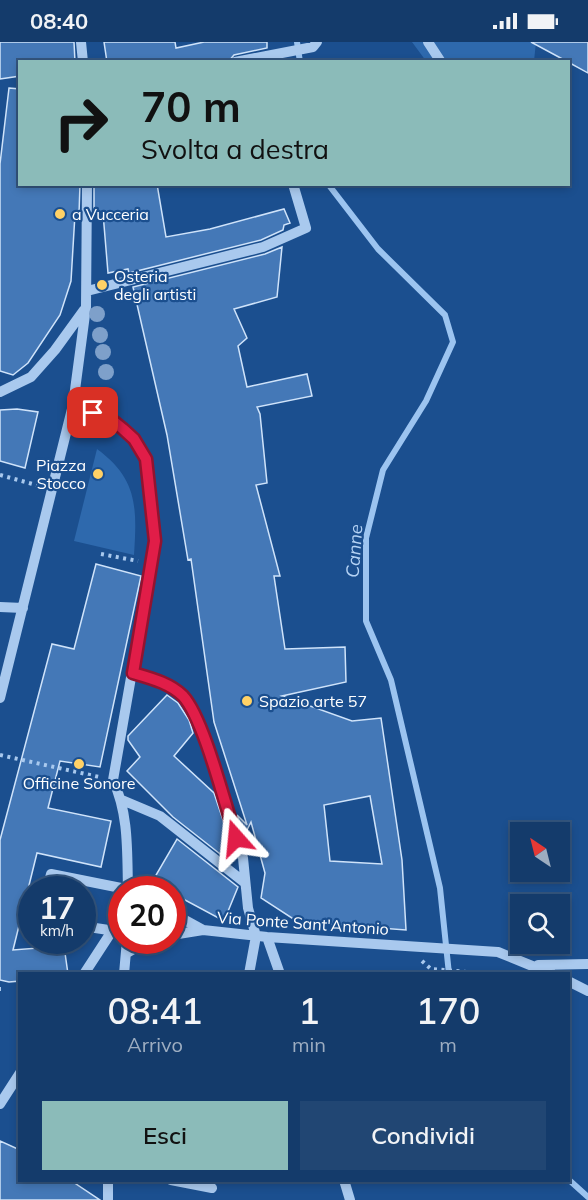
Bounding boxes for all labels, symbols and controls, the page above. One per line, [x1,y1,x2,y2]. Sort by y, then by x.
text: 08:40 [30,7,88,35]
text: 70 m [141,80,241,133]
icon: right [42,84,120,162]
text: Svolta a destra [141,132,329,166]
place label: a Vucceria [72,204,149,224]
marker: a Vucceria [53,207,67,221]
place label: Osteria degli artisti [114,266,196,304]
marker: Osteria degli artisti [95,278,109,292]
pin [67,387,118,438]
icon: arrive [76,396,109,429]
place label: Piazza Stocco [36,455,86,493]
marker: Piazza Stocco [91,467,105,481]
water label: Canne [341,523,367,579]
place label: Spazio arte 57 [259,691,367,711]
marker: Spazio arte 57 [240,694,254,708]
marker: Officine Sonore [72,757,86,771]
place label: Officine Sonore [23,773,135,793]
position arrow [204,806,268,870]
north arrow [510,822,570,882]
map controls [510,822,570,954]
speed limit sign: 20 [108,876,186,954]
text: 17 [39,889,75,927]
button: search [510,894,570,954]
street label: Via Ponte Sant'Antonio [217,907,389,939]
text: km/h [40,921,74,940]
text: 08:41 [108,988,202,1033]
text: 1 [298,988,320,1033]
text: 170 [416,988,480,1033]
text: Arrivo [127,1032,183,1057]
text: min [292,1032,326,1057]
text: m [439,1032,457,1057]
button: Esci [42,1101,288,1170]
button: Condividi [300,1101,546,1170]

